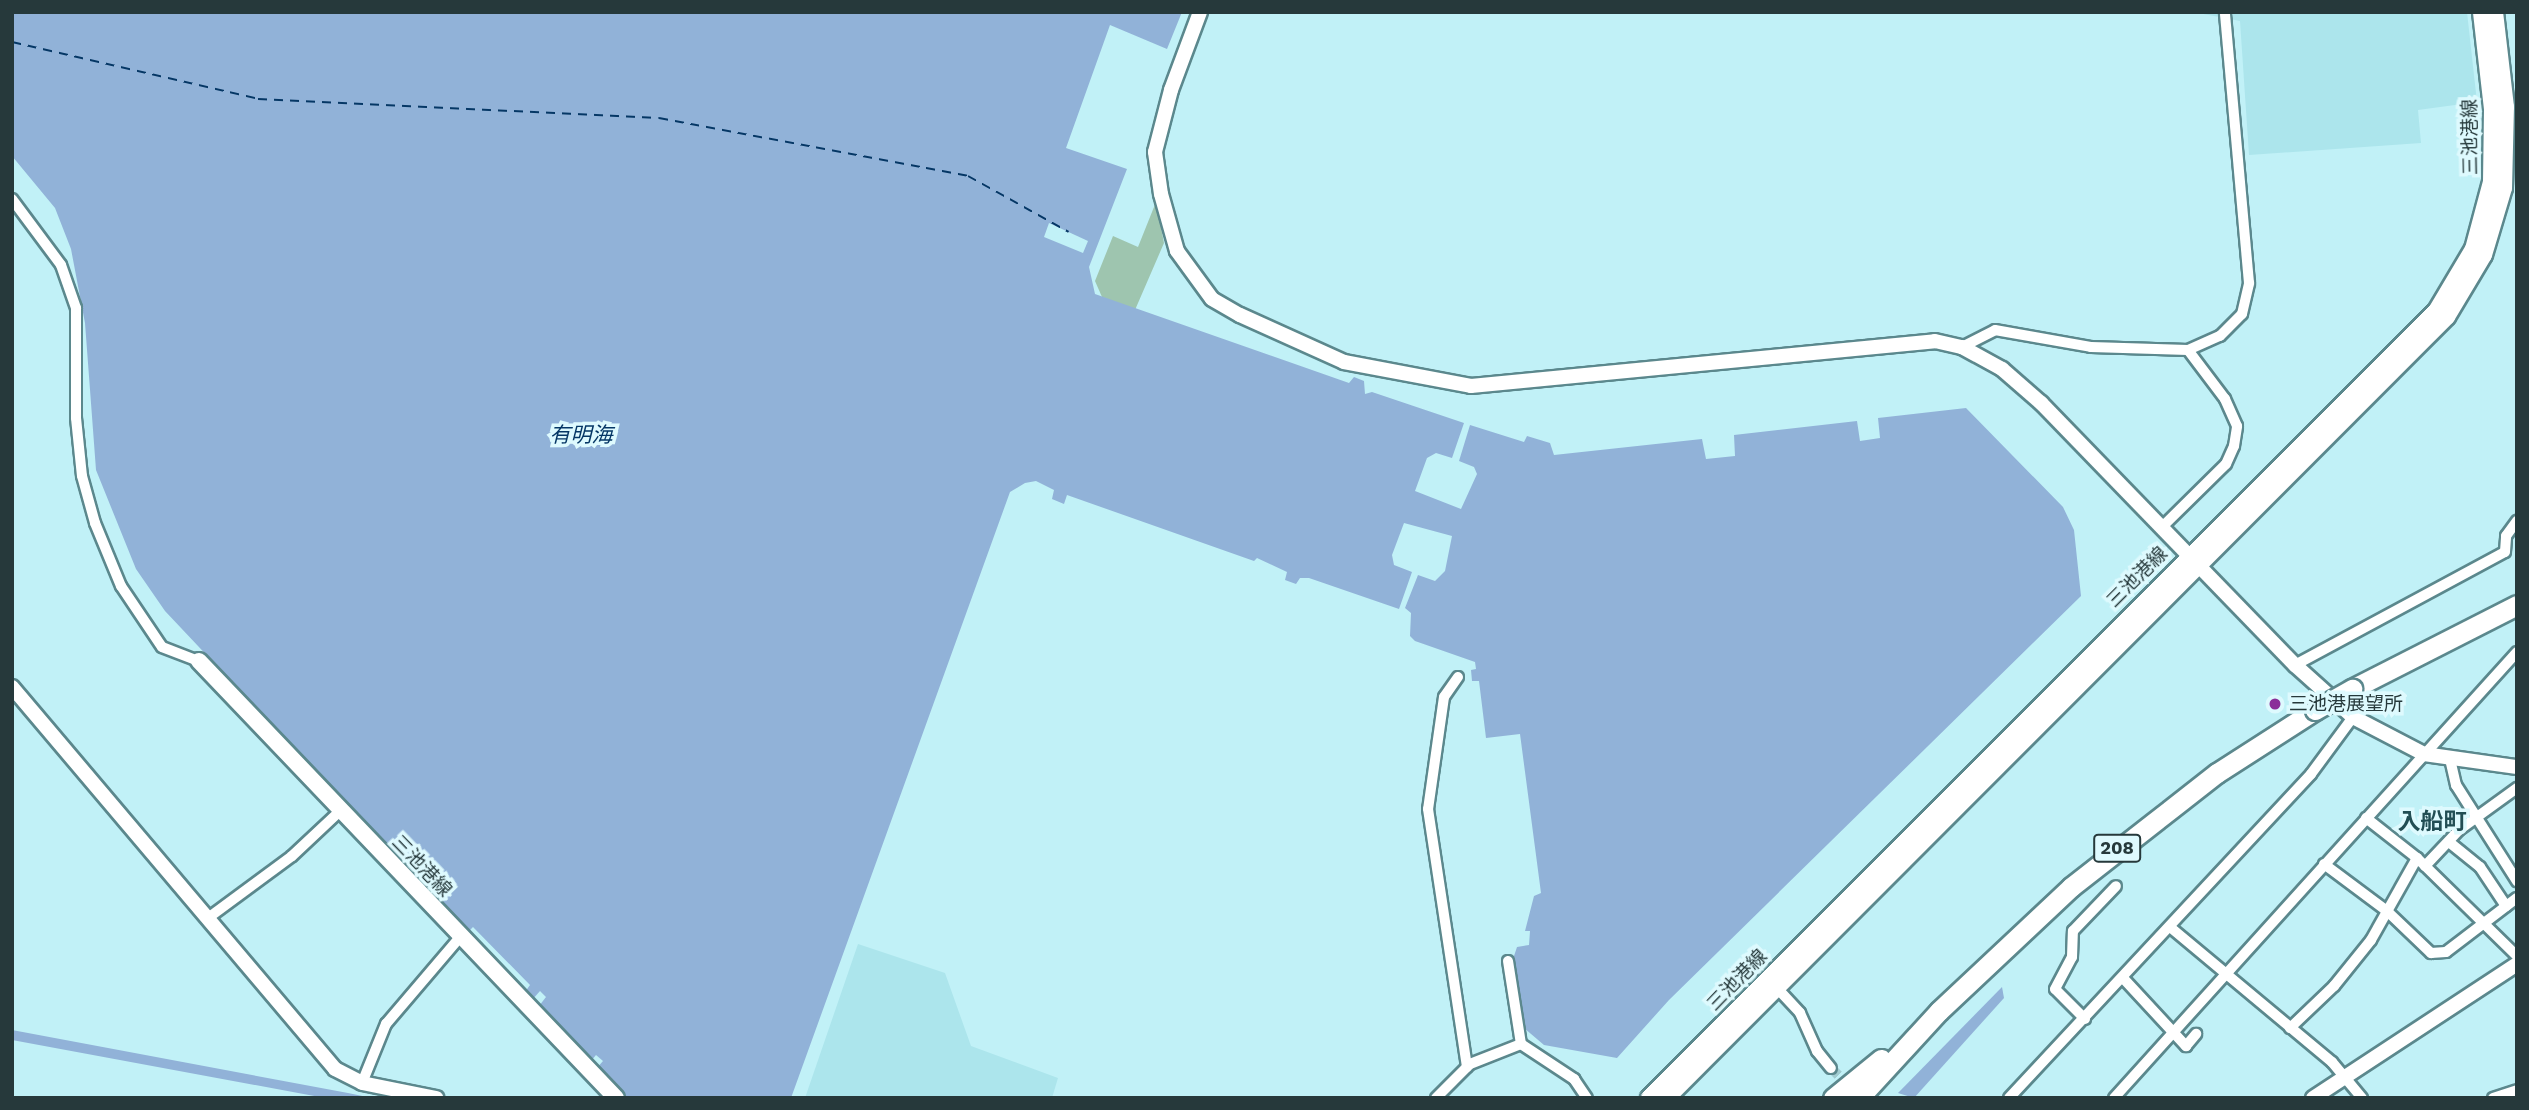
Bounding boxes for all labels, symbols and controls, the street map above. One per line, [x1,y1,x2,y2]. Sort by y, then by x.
street label: 三池港線 [2458,99,2482,175]
water label: 有明海 [550,422,612,448]
street label: 三池港線 [2102,542,2172,612]
place label: 三池港展望所 [2289,693,2403,715]
marker: 三池港展望所 [2267,696,2283,712]
district label: 入船町 [2398,808,2466,836]
street label: 三池港線 [387,831,457,901]
road number: 208 [2092,834,2142,862]
street label: 三池港線 [1702,945,1772,1015]

